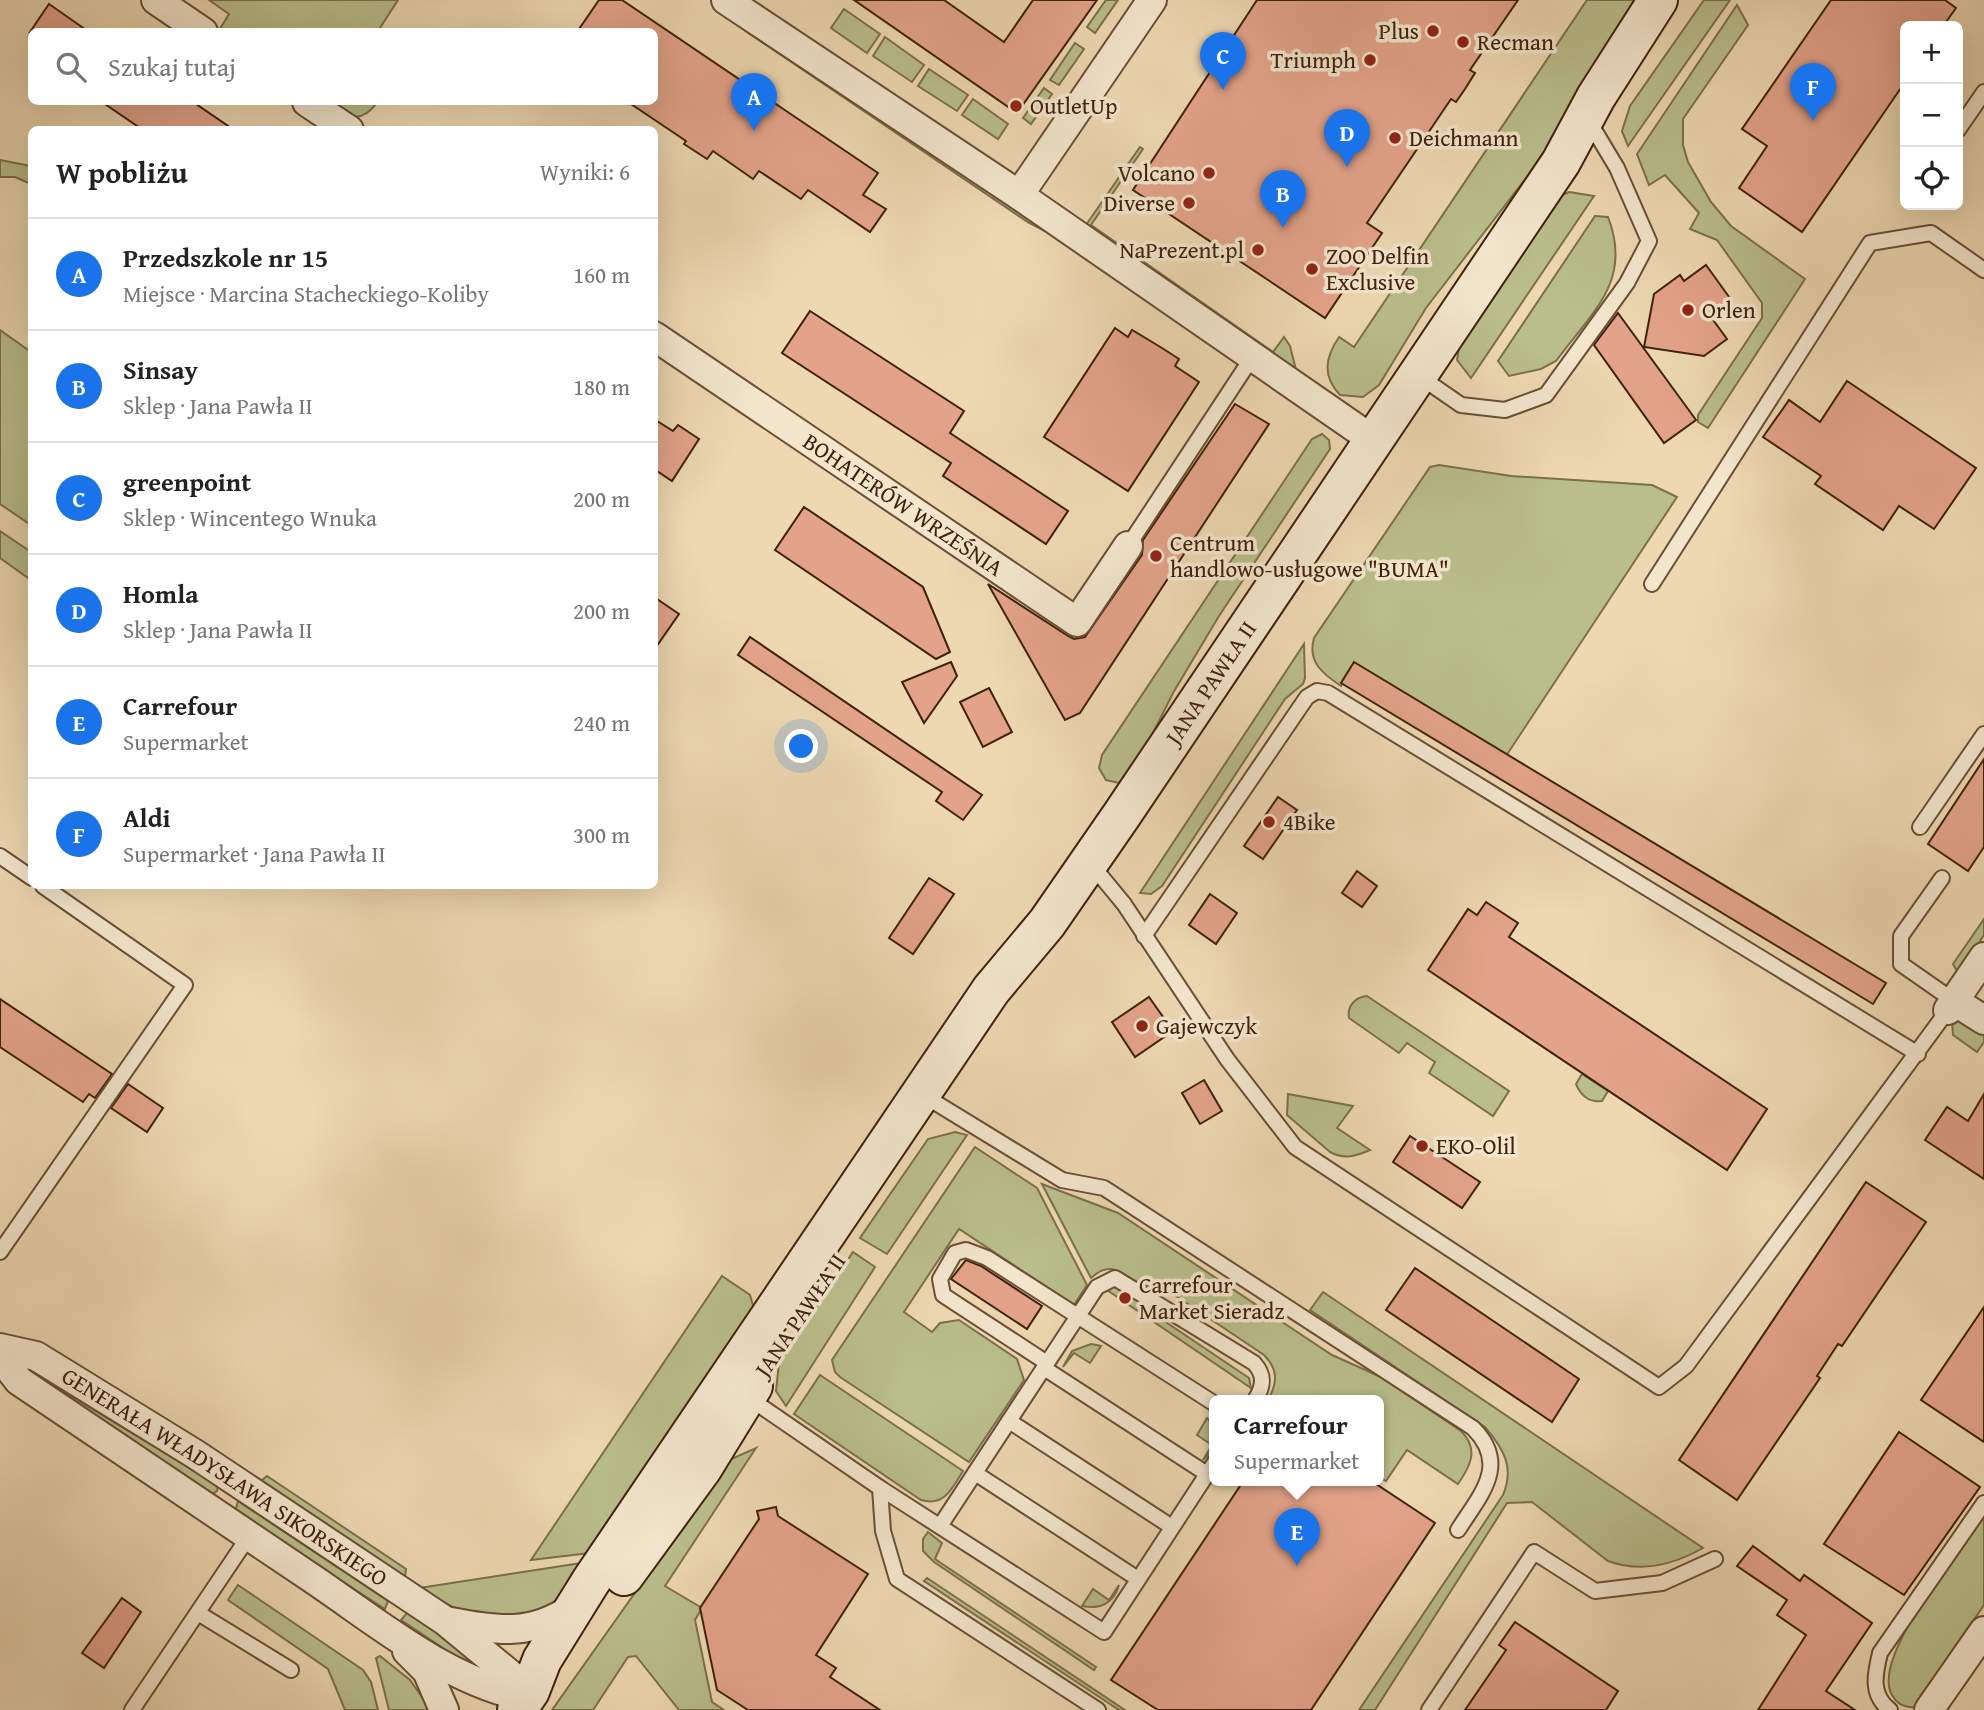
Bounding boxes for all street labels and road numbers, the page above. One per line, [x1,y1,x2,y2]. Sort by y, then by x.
street label: BOHATERÓW WRZEŚNIA [797,425,1010,584]
street label: JANA PAWŁA II [1155,614,1264,753]
street label: JANA PAWŁA II [744,1246,853,1386]
street label: GENERAŁA WŁADYSŁAWA SIKORSKIEGO [56,1359,395,1594]

